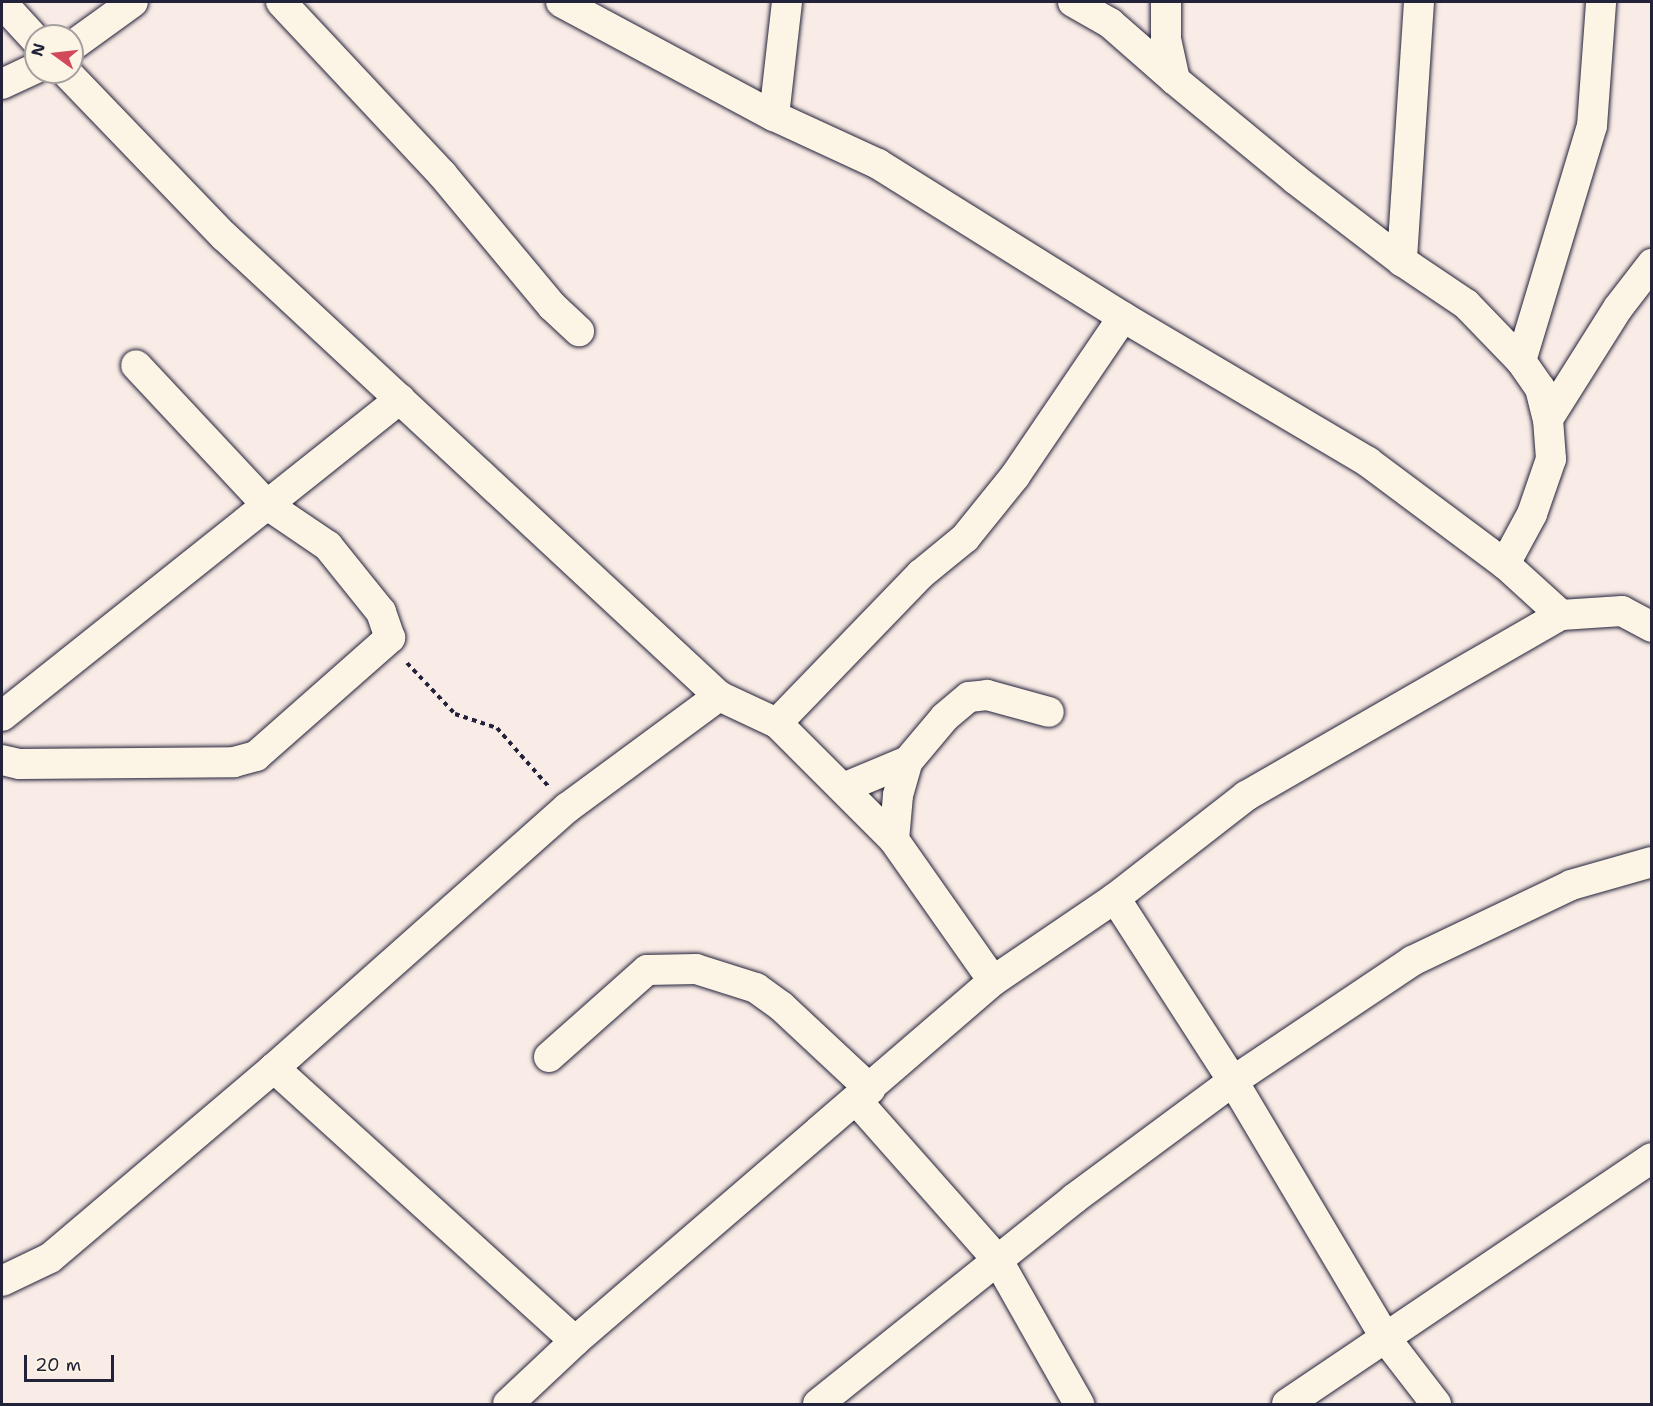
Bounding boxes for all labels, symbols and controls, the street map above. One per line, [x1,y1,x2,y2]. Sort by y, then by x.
north arrow [24,24,84,84]
text: N [26,41,50,59]
scale bar [27,1343,117,1381]
text: 20 m [35,1353,81,1377]

